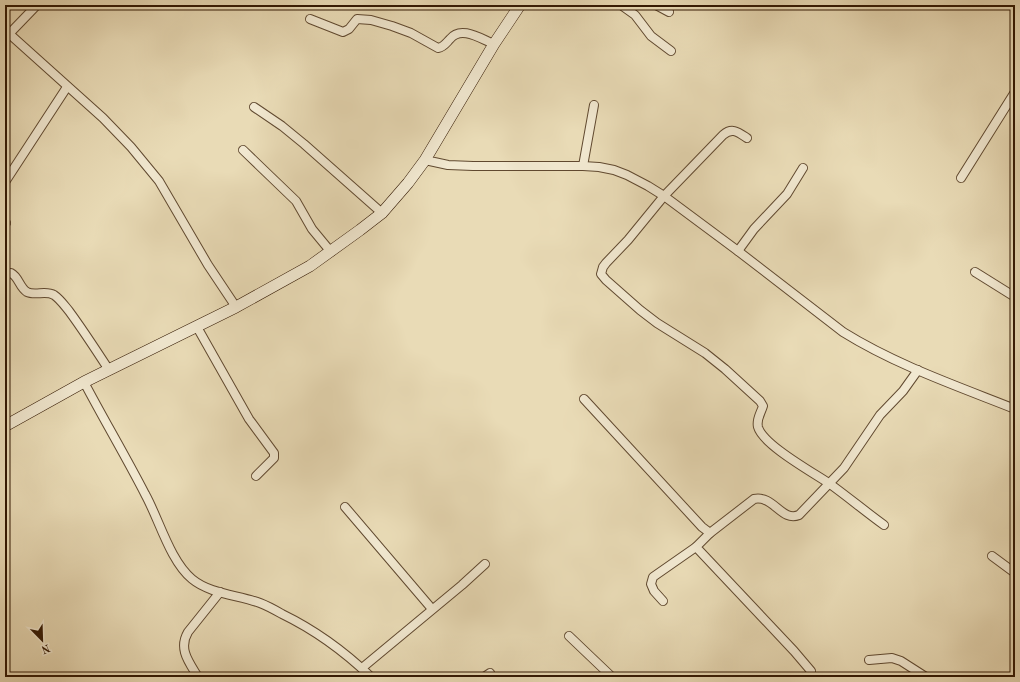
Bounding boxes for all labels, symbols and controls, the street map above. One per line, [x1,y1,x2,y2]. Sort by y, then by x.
north arrow [22,620,62,660]
text: N [39,641,51,655]

